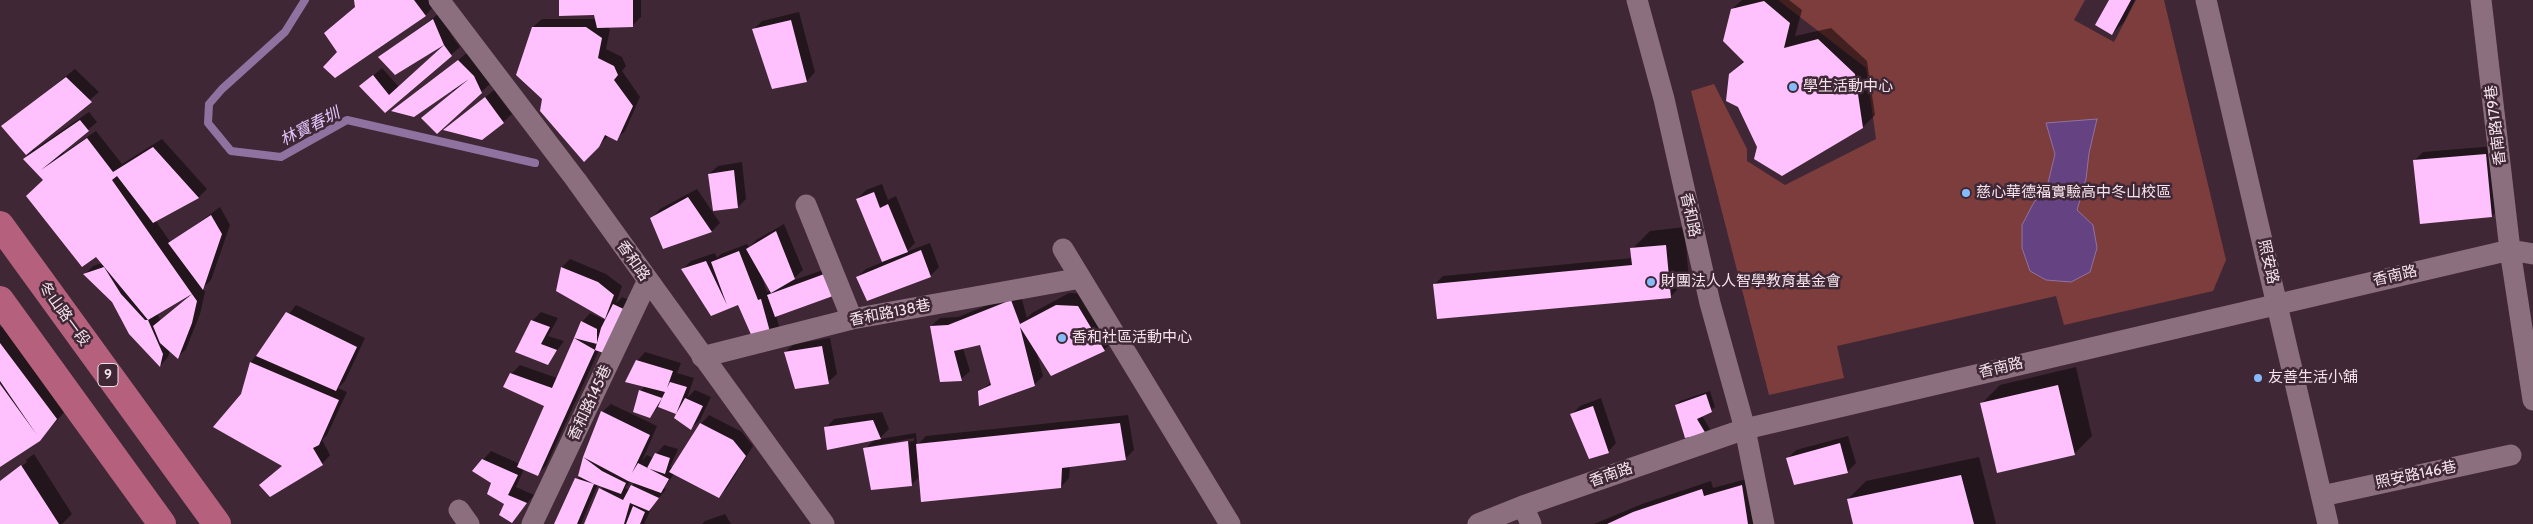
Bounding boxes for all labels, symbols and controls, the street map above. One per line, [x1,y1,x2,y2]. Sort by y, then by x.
place label: 學生活動中心 [1803,78,1893,96]
marker: 學生活動中心 [1787,81,1799,93]
street label: 香南路179巷 [2482,84,2510,166]
water label: 林寶春圳 [277,104,343,150]
place label: 慈心華德福實驗高中冬山校區 [1976,184,2171,202]
marker: 慈心華德福實驗高中冬山校區 [1960,187,1972,199]
street label: 香和路 [1677,191,1703,239]
street label: 香和路 [613,237,653,285]
street label: 照安路 [2254,238,2282,286]
street label: 香南路 [2371,262,2419,290]
place label: 財團法人人智學教育基金會 [1661,273,1841,291]
marker: 財團法人人智學教育基金會 [1645,276,1657,288]
street label: 冬山路一段 [35,278,93,350]
street label: 香和路138巷 [848,296,932,330]
place label: 香和社區活動中心 [1072,329,1192,347]
marker: 香和社區活動中心 [1056,332,1068,344]
street label: 香南路 [1977,354,2025,382]
street label: 香和路145巷 [565,362,615,444]
road number: 9 [98,364,118,386]
place label: 友善生活小舖 [2268,369,2358,387]
marker: 友善生活小舖 [2252,372,2264,384]
street label: 照安路146巷 [2374,458,2458,492]
street label: 香南路 [1587,459,1635,491]

